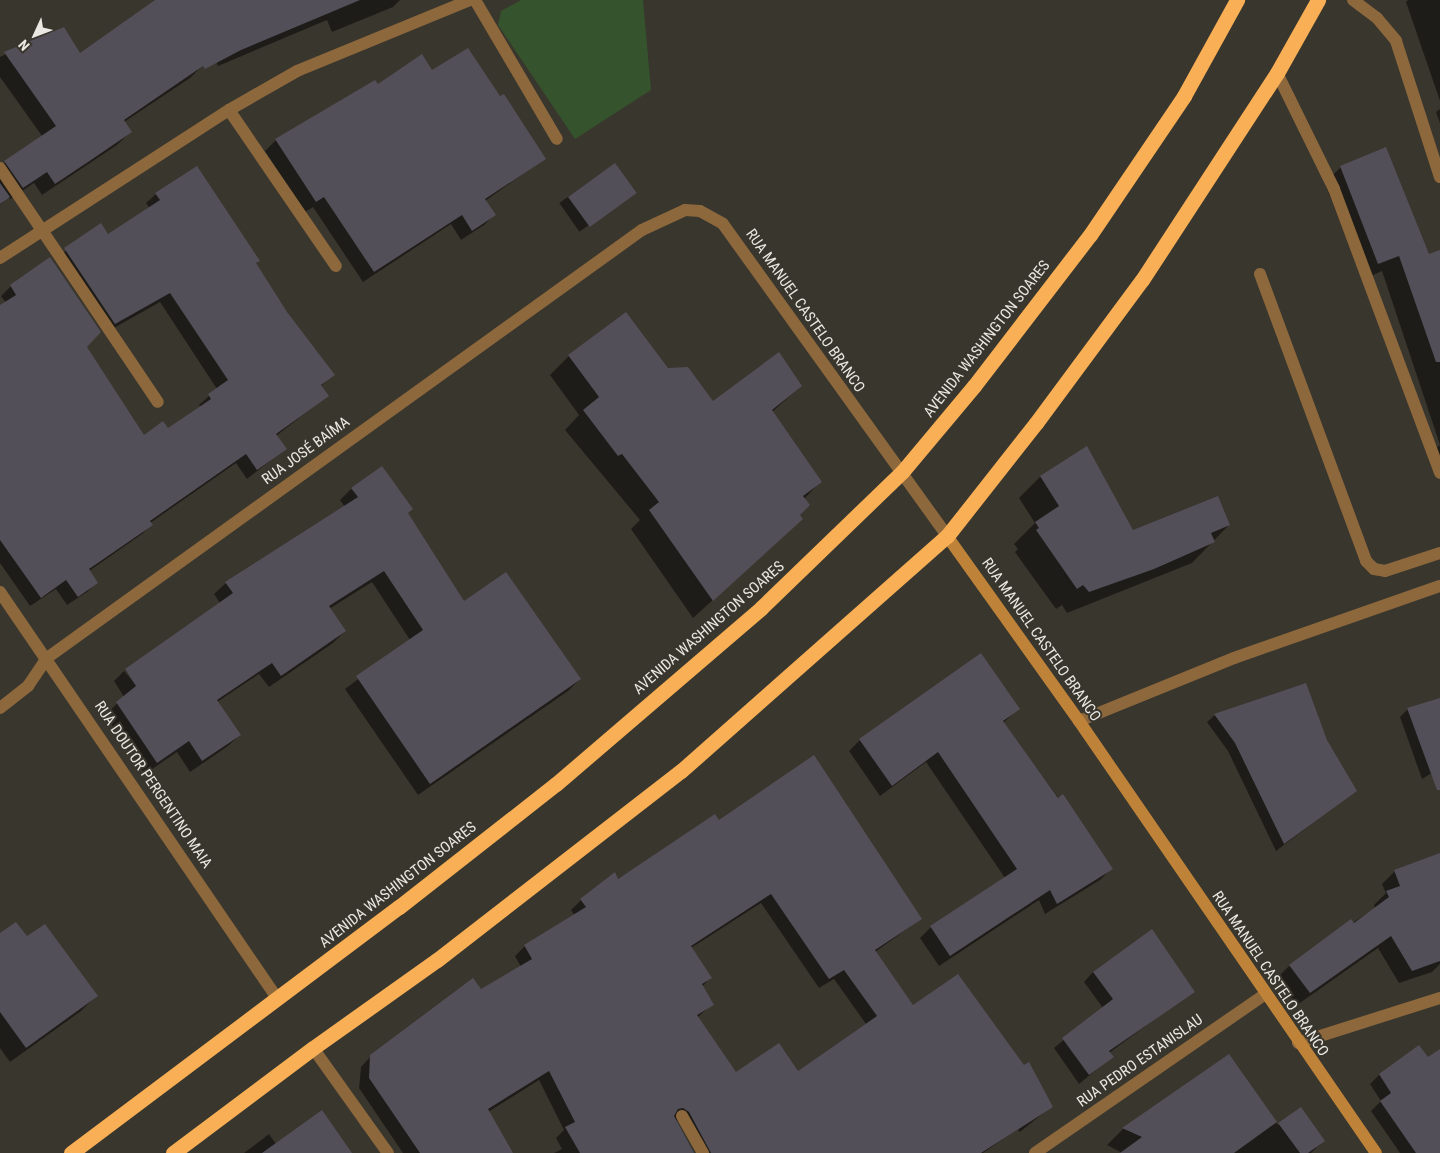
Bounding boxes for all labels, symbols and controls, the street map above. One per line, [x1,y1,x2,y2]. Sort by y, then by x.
north arrow [10,10,60,60]
text: N [15,37,33,54]
street label: RUA MANUEL CASTELO BRANCO [742,226,868,396]
street label: AVENIDA WASHINGTON SOARES [920,257,1054,421]
street label: RUA JOSÉ BAÍMA [259,413,353,489]
street label: RUA MANUEL CASTELO BRANCO [978,555,1104,725]
street label: AVENIDA WASHINGTON SOARES [630,558,788,698]
street label: RUA DOUTOR PERGENTINO MAIA [90,698,216,872]
street label: AVENIDA WASHINGTON SOARES [316,818,480,952]
street label: RUA MANUEL CASTELO BRANCO [1208,888,1332,1060]
street label: RUA PEDRO ESTANISLAU [1074,1011,1206,1111]

